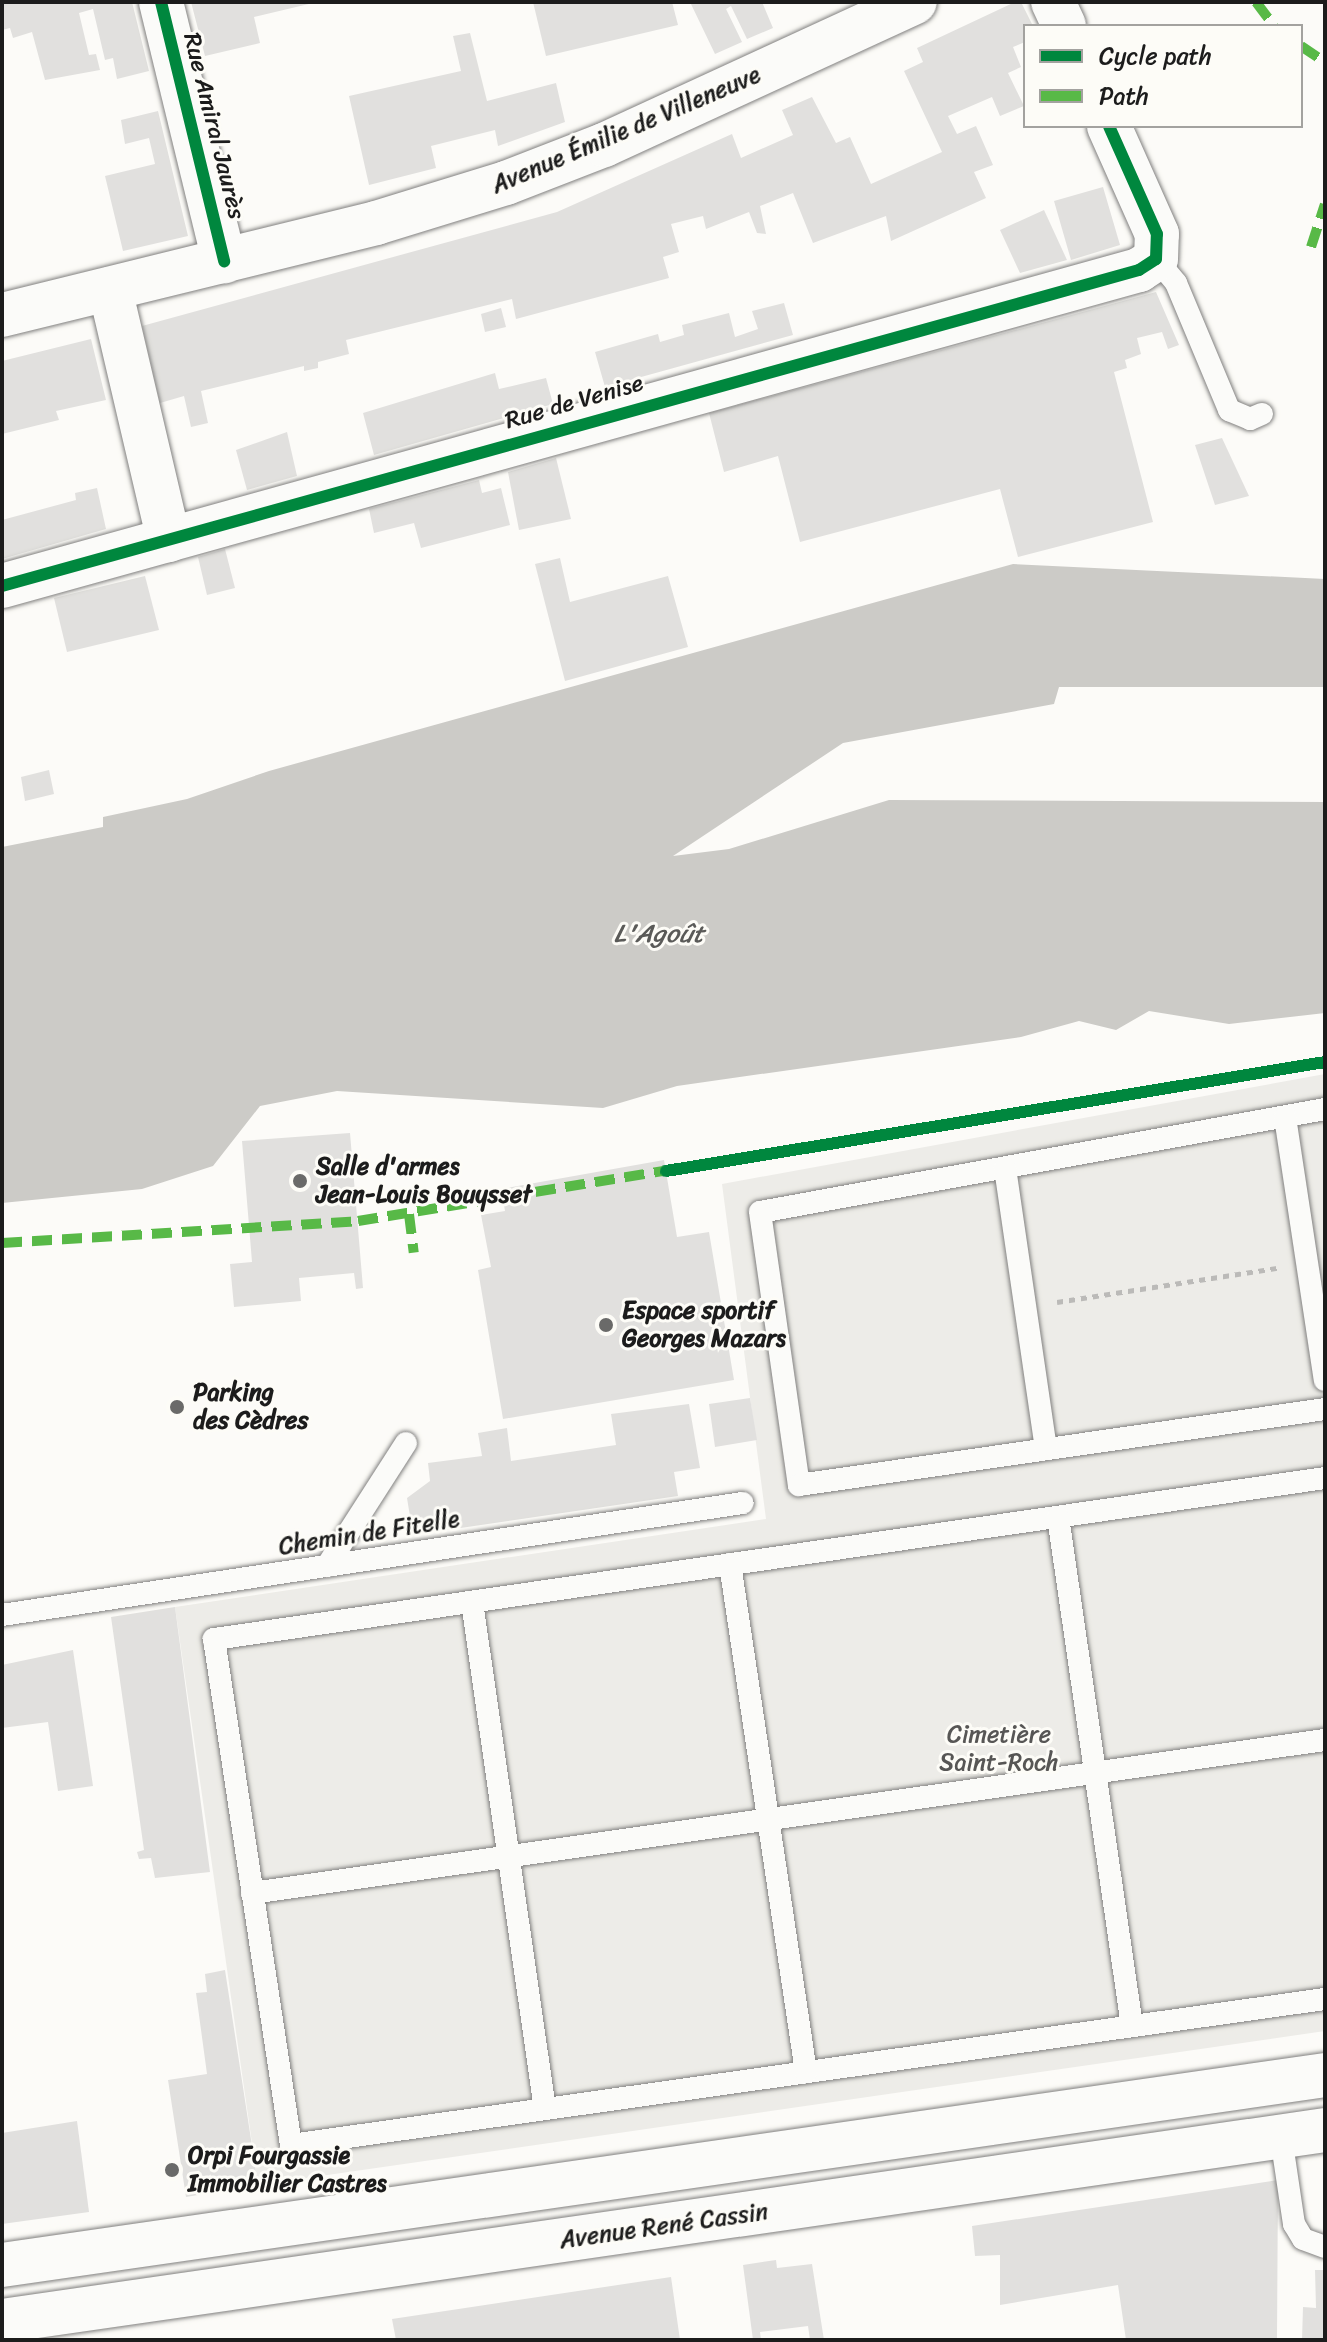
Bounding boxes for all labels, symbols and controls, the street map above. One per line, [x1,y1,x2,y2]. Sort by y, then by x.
legend [1023,24,1303,128]
street label: Rue Amiral Jaurès [177,30,251,222]
text: Cycle path [1099,35,1212,77]
street label: Avenue Émilie de Villeneuve [486,60,766,200]
text: Path [1099,75,1149,117]
street label: Rue de Venise [501,368,647,436]
water label: L'Agoût [614,918,704,950]
place label: Salle d'armes Jean-Louis Bouysset [316,1153,531,1209]
marker: Salle d'armes Jean-Louis Bouysset [291,1172,309,1190]
place label: Espace sportif Georges Mazars [622,1297,786,1353]
marker: Espace sportif Georges Mazars [597,1316,615,1334]
place label: Parking des Cèdres [193,1379,307,1435]
marker: Parking des Cèdres [168,1398,186,1416]
street label: Chemin de Fitelle [276,1504,462,1562]
park label: Cimetière Saint-Roch [939,1721,1059,1777]
place label: Orpi Fourgassie Immobilier Castres [188,2142,390,2198]
marker: Orpi Fourgassie Immobilier Castres [163,2161,181,2179]
street label: Avenue René Cassin [558,2197,770,2255]

